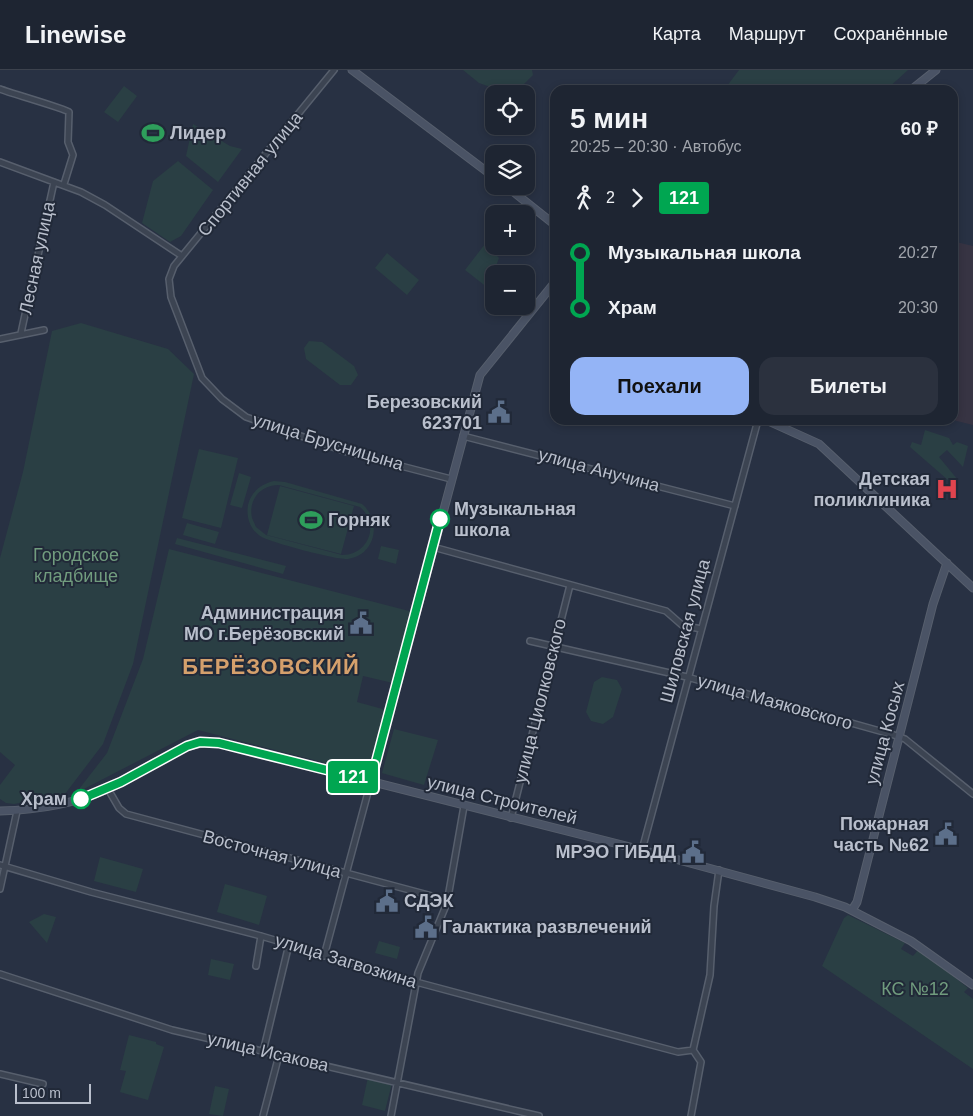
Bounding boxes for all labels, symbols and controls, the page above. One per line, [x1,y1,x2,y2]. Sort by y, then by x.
text: Linewise [25,21,126,48]
text: Карта [653,24,701,44]
text: Маршрут [729,24,805,44]
text: Сохранённые [833,24,948,44]
map controls [485,85,535,315]
button: locate [485,85,535,135]
text: 5 мин [570,103,648,134]
street label: Спортивная улица [194,107,307,240]
text: 60 ₽ [901,118,938,139]
sports icon: Лидер [140,120,166,146]
place label: Лидер [170,123,226,143]
text: 20:25 – 20:30 · Автобус [570,138,742,155]
button: layers [485,145,535,195]
icon: walk [570,184,598,212]
icon: forward [623,184,651,212]
text: 121 [669,188,699,208]
text: 2 [606,189,615,206]
street label: Лесная улица [15,199,59,316]
button: + [485,205,535,255]
text: Музыкальная школа [608,242,801,263]
text: 20:27 [898,244,938,261]
button: − [485,265,535,315]
text: Храм [608,297,657,318]
text: 20:30 [898,299,938,316]
button: Поехали [570,357,749,415]
button: Билеты [759,357,938,415]
place label: Березовский 623701 [367,392,482,433]
public building icon: Березовский 623701 [486,399,512,425]
street label: улица Брусницына [250,409,407,475]
street label: улица Анучина [536,444,663,496]
place label: Детская поликлиника [813,469,931,510]
hospital icon: Детская поликлиника [934,476,960,502]
place label: Музыкальная школа [454,499,576,540]
sports icon: Горняк [298,507,324,533]
marker: Музыкальная школа [430,509,450,529]
place label: Горняк [328,510,391,530]
park label: Городское кладбище [33,545,119,586]
street label: Шиловская улица [656,556,714,705]
place label: Администрация МО г.Берёзовский [184,603,344,644]
public building icon: Администрация МО г.Берёзовский [348,610,374,636]
street label: улица Циолковского [510,617,570,785]
district label: БЕРЁЗОВСКИЙ [182,654,360,679]
street label: улица Маяковского [695,670,855,734]
street label: улица Косых [862,679,908,787]
line badge: 121 [324,761,382,793]
text: 121 [338,767,368,787]
street label: улица Строителей [425,772,579,828]
place label: Храм [21,789,67,809]
marker: Храм [71,789,91,809]
place label: Пожарная часть №62 [834,814,929,855]
public building icon: Пожарная часть №62 [933,821,959,847]
street label: Восточная улица [201,826,344,882]
public building icon: МРЭО ГИБДД [680,839,706,865]
place label: МРЭО ГИБДД [555,842,676,862]
public building icon: СДЭК [374,888,400,914]
place label: СДЭК [404,891,454,911]
public building icon: Галактика развлечений [413,914,439,940]
place label: Галактика развлечений [442,917,652,937]
street label: улица Загвозкина [273,930,420,992]
park label: КС №12 [881,979,949,999]
street label: улица Исакова [205,1028,332,1076]
scale bar [15,1081,91,1104]
text: 100 m [22,1085,61,1101]

